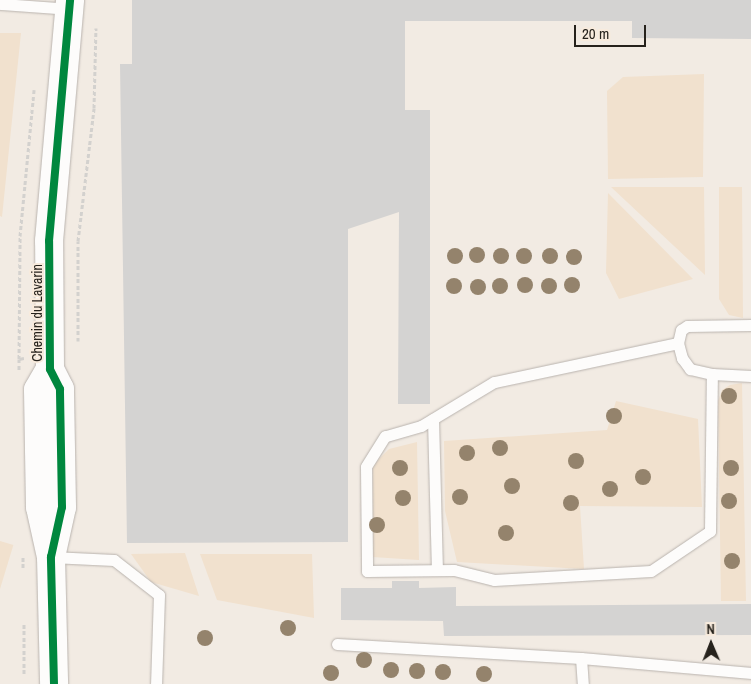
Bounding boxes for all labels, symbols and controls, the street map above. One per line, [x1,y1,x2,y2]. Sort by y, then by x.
scale bar [576,15,648,47]
text: 20 m [582,23,609,44]
street label: Chemin du Lavarin [29,264,45,362]
north arrow [686,619,736,669]
text: N [706,620,715,638]

